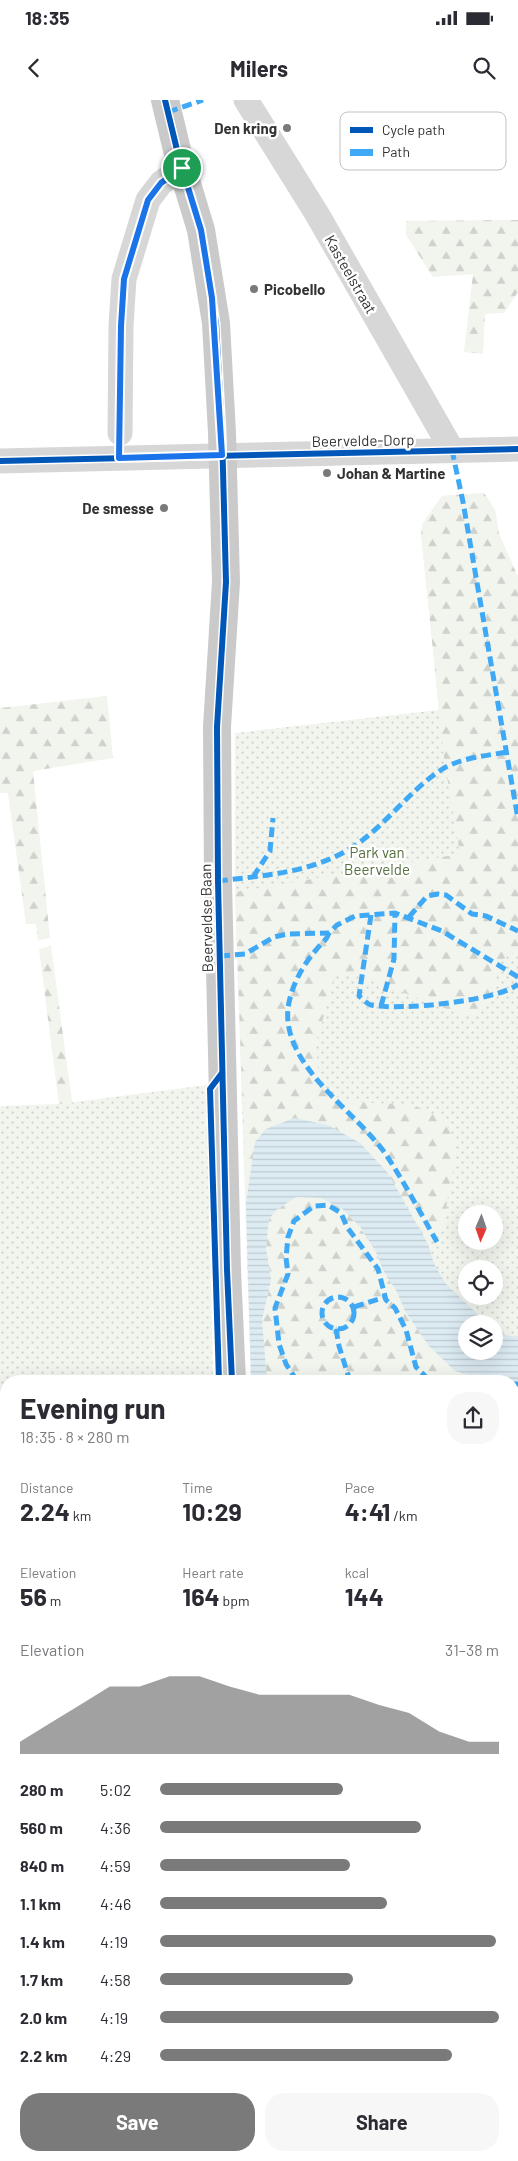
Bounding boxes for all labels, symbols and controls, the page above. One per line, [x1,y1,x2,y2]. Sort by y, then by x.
text: 18:35 [25,6,69,29]
icon: back [20,54,48,82]
icon: search [470,54,498,82]
text: Milers [230,55,288,81]
legend [340,112,506,170]
place label: Den kring [214,119,277,137]
text: Cycle path [382,121,445,138]
marker: Den kring [281,122,293,134]
text: Path [382,143,410,160]
pin [161,147,203,189]
icon: arrive [168,154,196,182]
street label: Kasteelstraat [321,232,381,316]
place label: Picobello [264,280,325,298]
marker: Picobello [248,283,260,295]
street label: Beervelde-Dorp [311,430,415,450]
place label: Johan & Martine [337,464,445,482]
marker: Johan & Martine [321,467,333,479]
place label: De smesse [82,499,154,517]
marker: De smesse [158,502,170,514]
park label: Park van Beervelde [344,843,410,878]
street label: Beerveldse Baan [196,863,216,973]
north arrow [458,1205,502,1250]
map controls [458,1205,503,1360]
button: locate [458,1260,503,1305]
button: layers [458,1315,503,1360]
text: Evening run [20,1391,166,1425]
button: share [447,1392,499,1444]
text: 18:35 · 8 × 280 m [20,1427,129,1446]
text: Distance [20,1479,73,1496]
text: Time [182,1479,213,1496]
text: Pace [345,1479,375,1496]
text: 2.24 [20,1496,70,1526]
text: 10:29 [182,1496,242,1526]
text: 4:41 [345,1496,390,1526]
text: km [70,1507,91,1524]
text: /km [390,1507,417,1524]
text: Elevation [20,1564,76,1581]
text: Heart rate [182,1564,244,1581]
text: kcal [345,1564,369,1581]
text: 56 [20,1581,47,1611]
text: 164 [182,1581,220,1611]
text: 144 [345,1581,384,1611]
text: m [47,1592,61,1609]
text: bpm [220,1592,249,1609]
text: Elevation [20,1640,84,1659]
text: 31–38 m [445,1640,499,1659]
text: 280 m [20,1780,63,1799]
text: 5:02 [100,1780,131,1799]
text: 560 m [20,1818,63,1837]
text: 4:36 [100,1818,131,1837]
text: 840 m [20,1856,64,1875]
text: 4:59 [100,1856,131,1875]
text: 1.1 km [20,1894,61,1913]
text: 4:46 [100,1894,131,1913]
text: 1.4 km [20,1932,65,1951]
text: 4:19 [100,1932,128,1951]
text: 1.7 km [20,1970,63,1989]
text: 4:58 [100,1970,131,1989]
text: 2.0 km [20,2008,67,2027]
text: 4:19 [100,2008,128,2027]
text: 2.2 km [20,2046,67,2065]
text: 4:29 [100,2046,131,2065]
button: Save [20,2093,255,2151]
button: Share [265,2093,499,2151]

